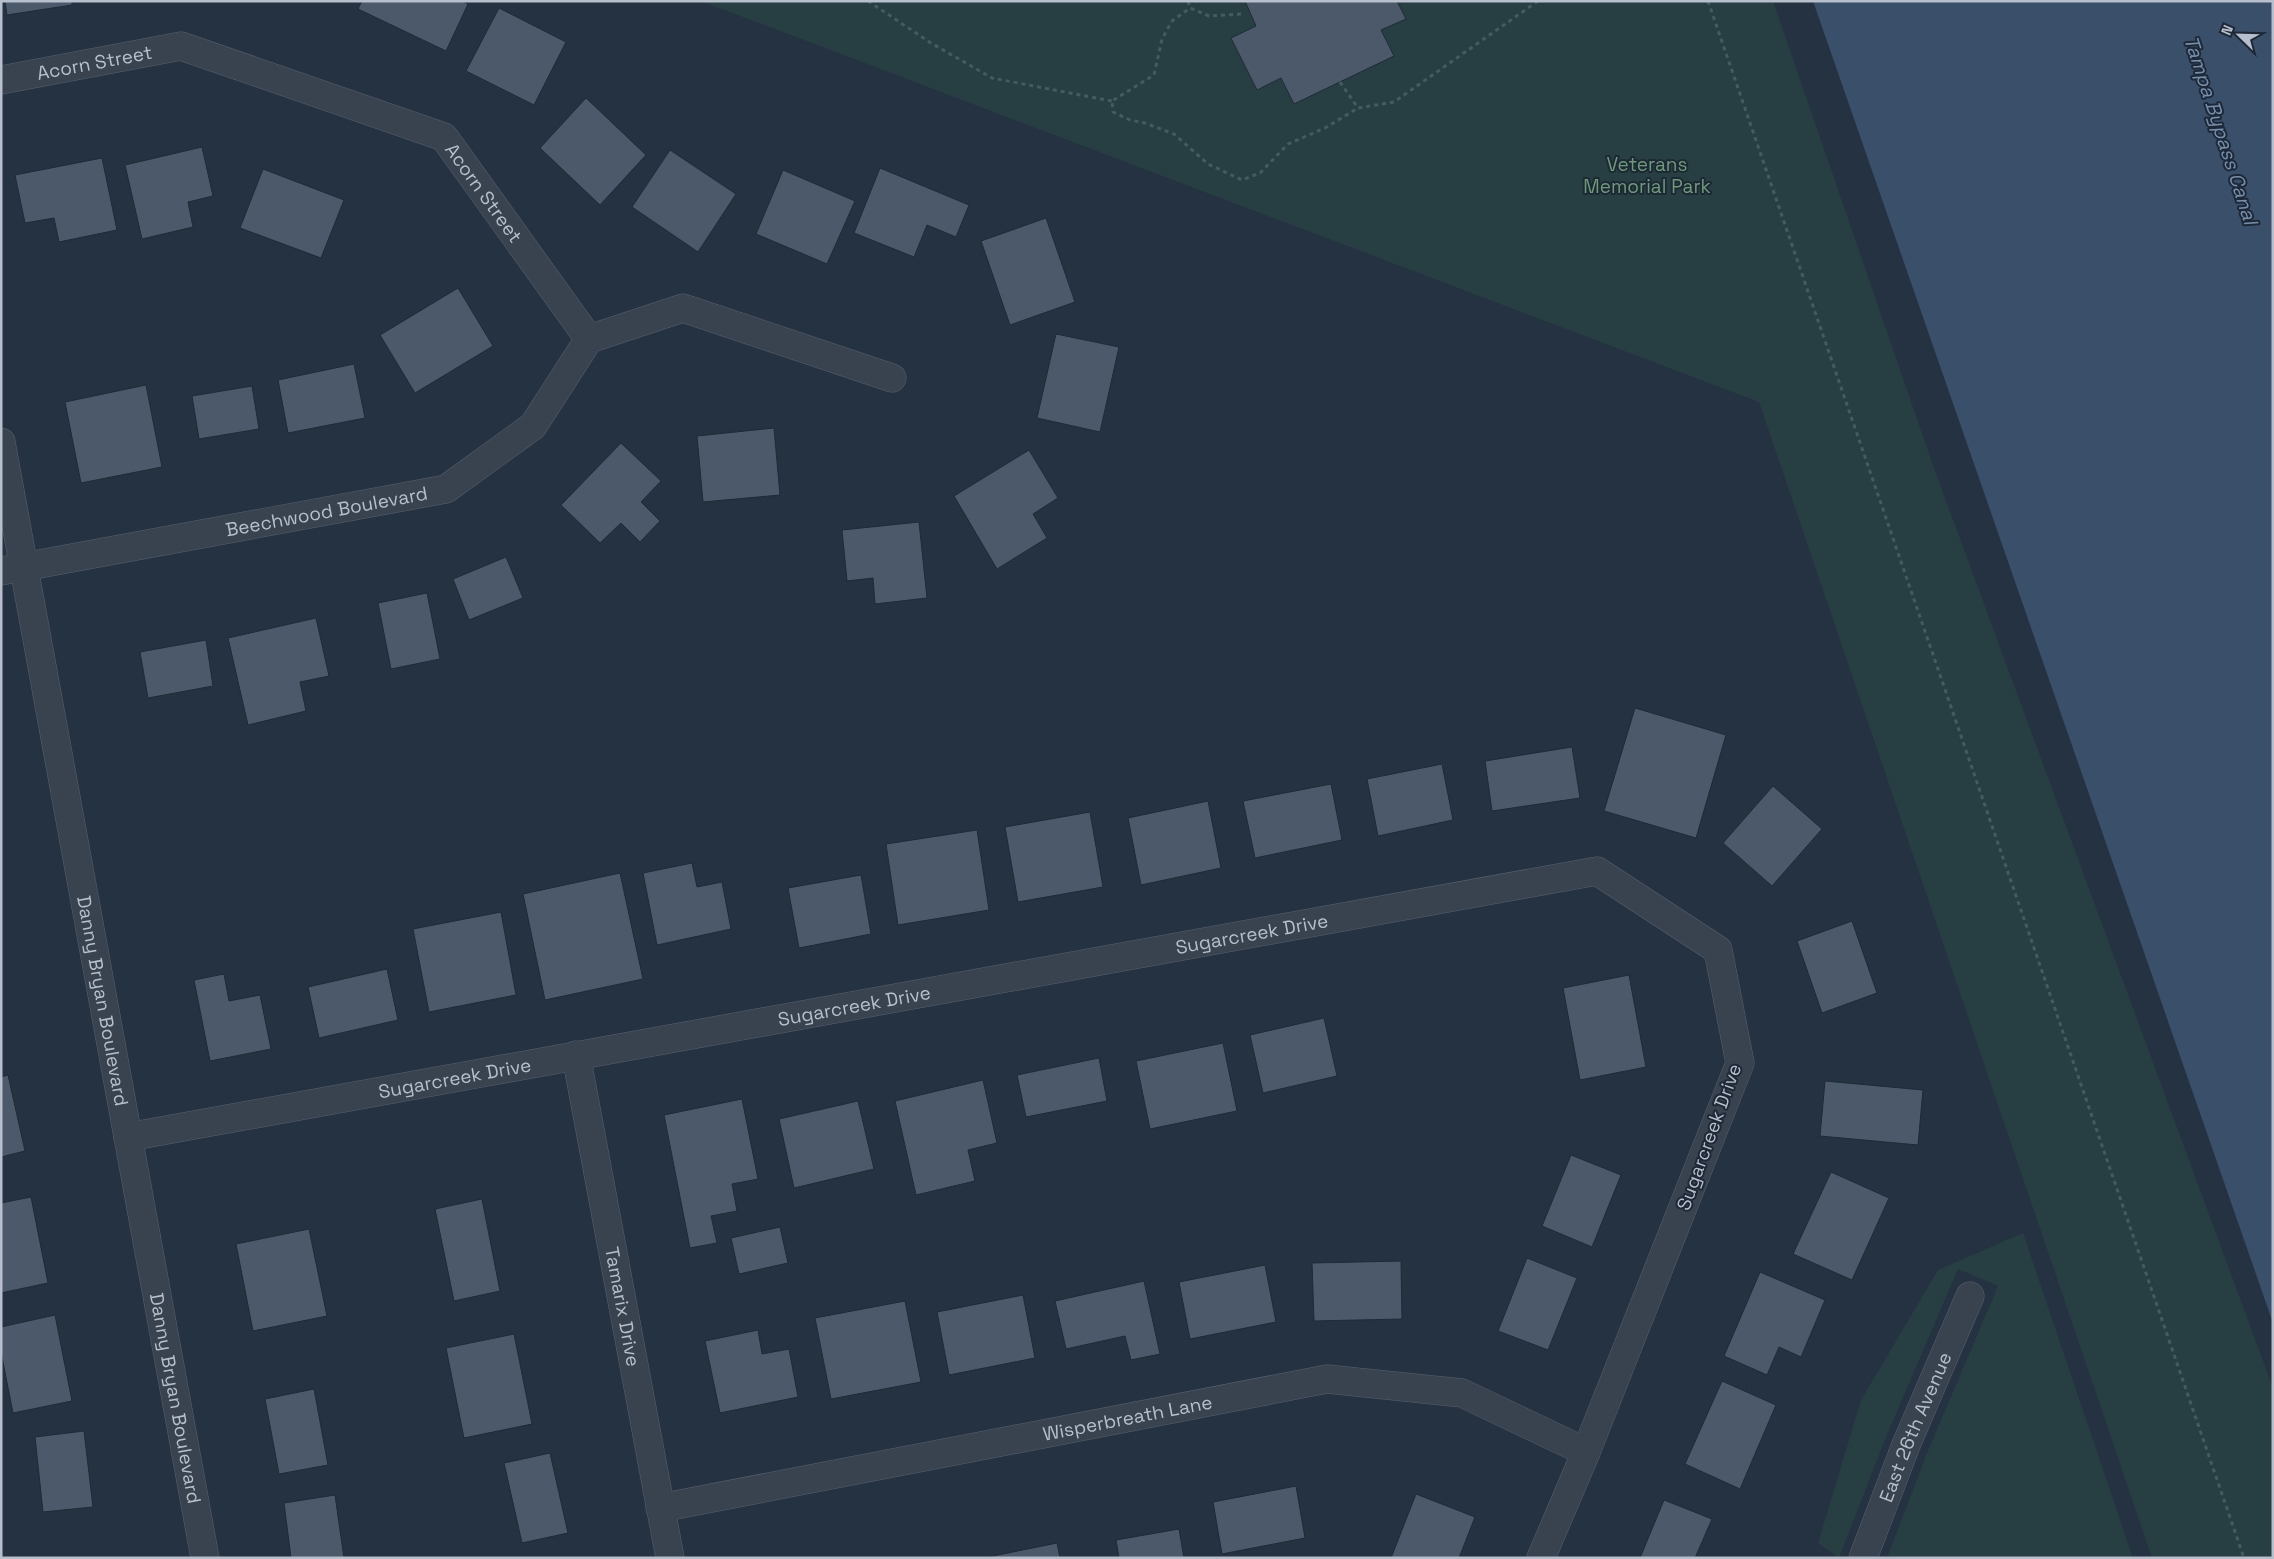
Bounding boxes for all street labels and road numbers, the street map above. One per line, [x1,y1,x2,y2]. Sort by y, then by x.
street label: Acorn Street [35,39,154,86]
street label: Acorn Street [440,138,528,247]
street label: Beechwood Boulevard [223,480,430,542]
street label: Danny Bryan Boulevard [72,893,135,1108]
street label: Sugarcreek Drive [1173,907,1330,960]
street label: Sugarcreek Drive [776,979,933,1032]
street label: Sugarcreek Drive [376,1052,533,1104]
street label: Sugarcreek Drive [1671,1060,1747,1214]
street label: Tamarix Drive [600,1245,646,1369]
street label: Danny Bryan Boulevard [144,1291,207,1505]
street label: East 26th Avenue [1873,1348,1957,1506]
street label: Wisperbreath Lane [1040,1389,1214,1446]

